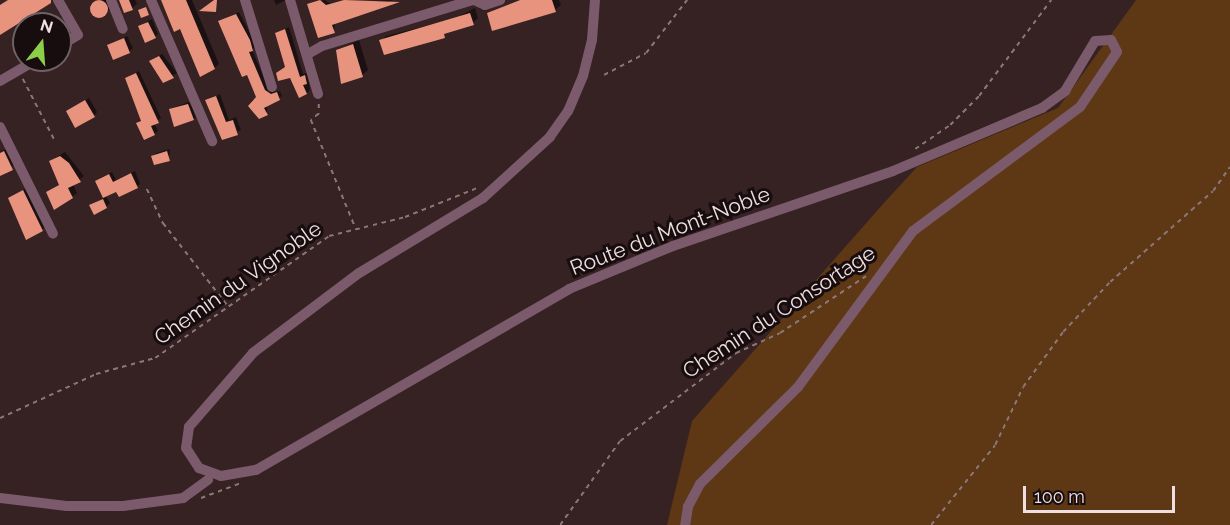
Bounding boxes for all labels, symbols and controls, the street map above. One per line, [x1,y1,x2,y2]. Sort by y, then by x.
north arrow [12,12,72,72]
text: N [38,15,55,37]
street label: Route du Mont-Noble [567,181,773,281]
street label: Chemin du Vignoble [149,216,327,350]
street label: Chemin du Consortage [678,240,880,384]
scale bar [1026,474,1178,512]
text: 100 m [1034,486,1085,507]

